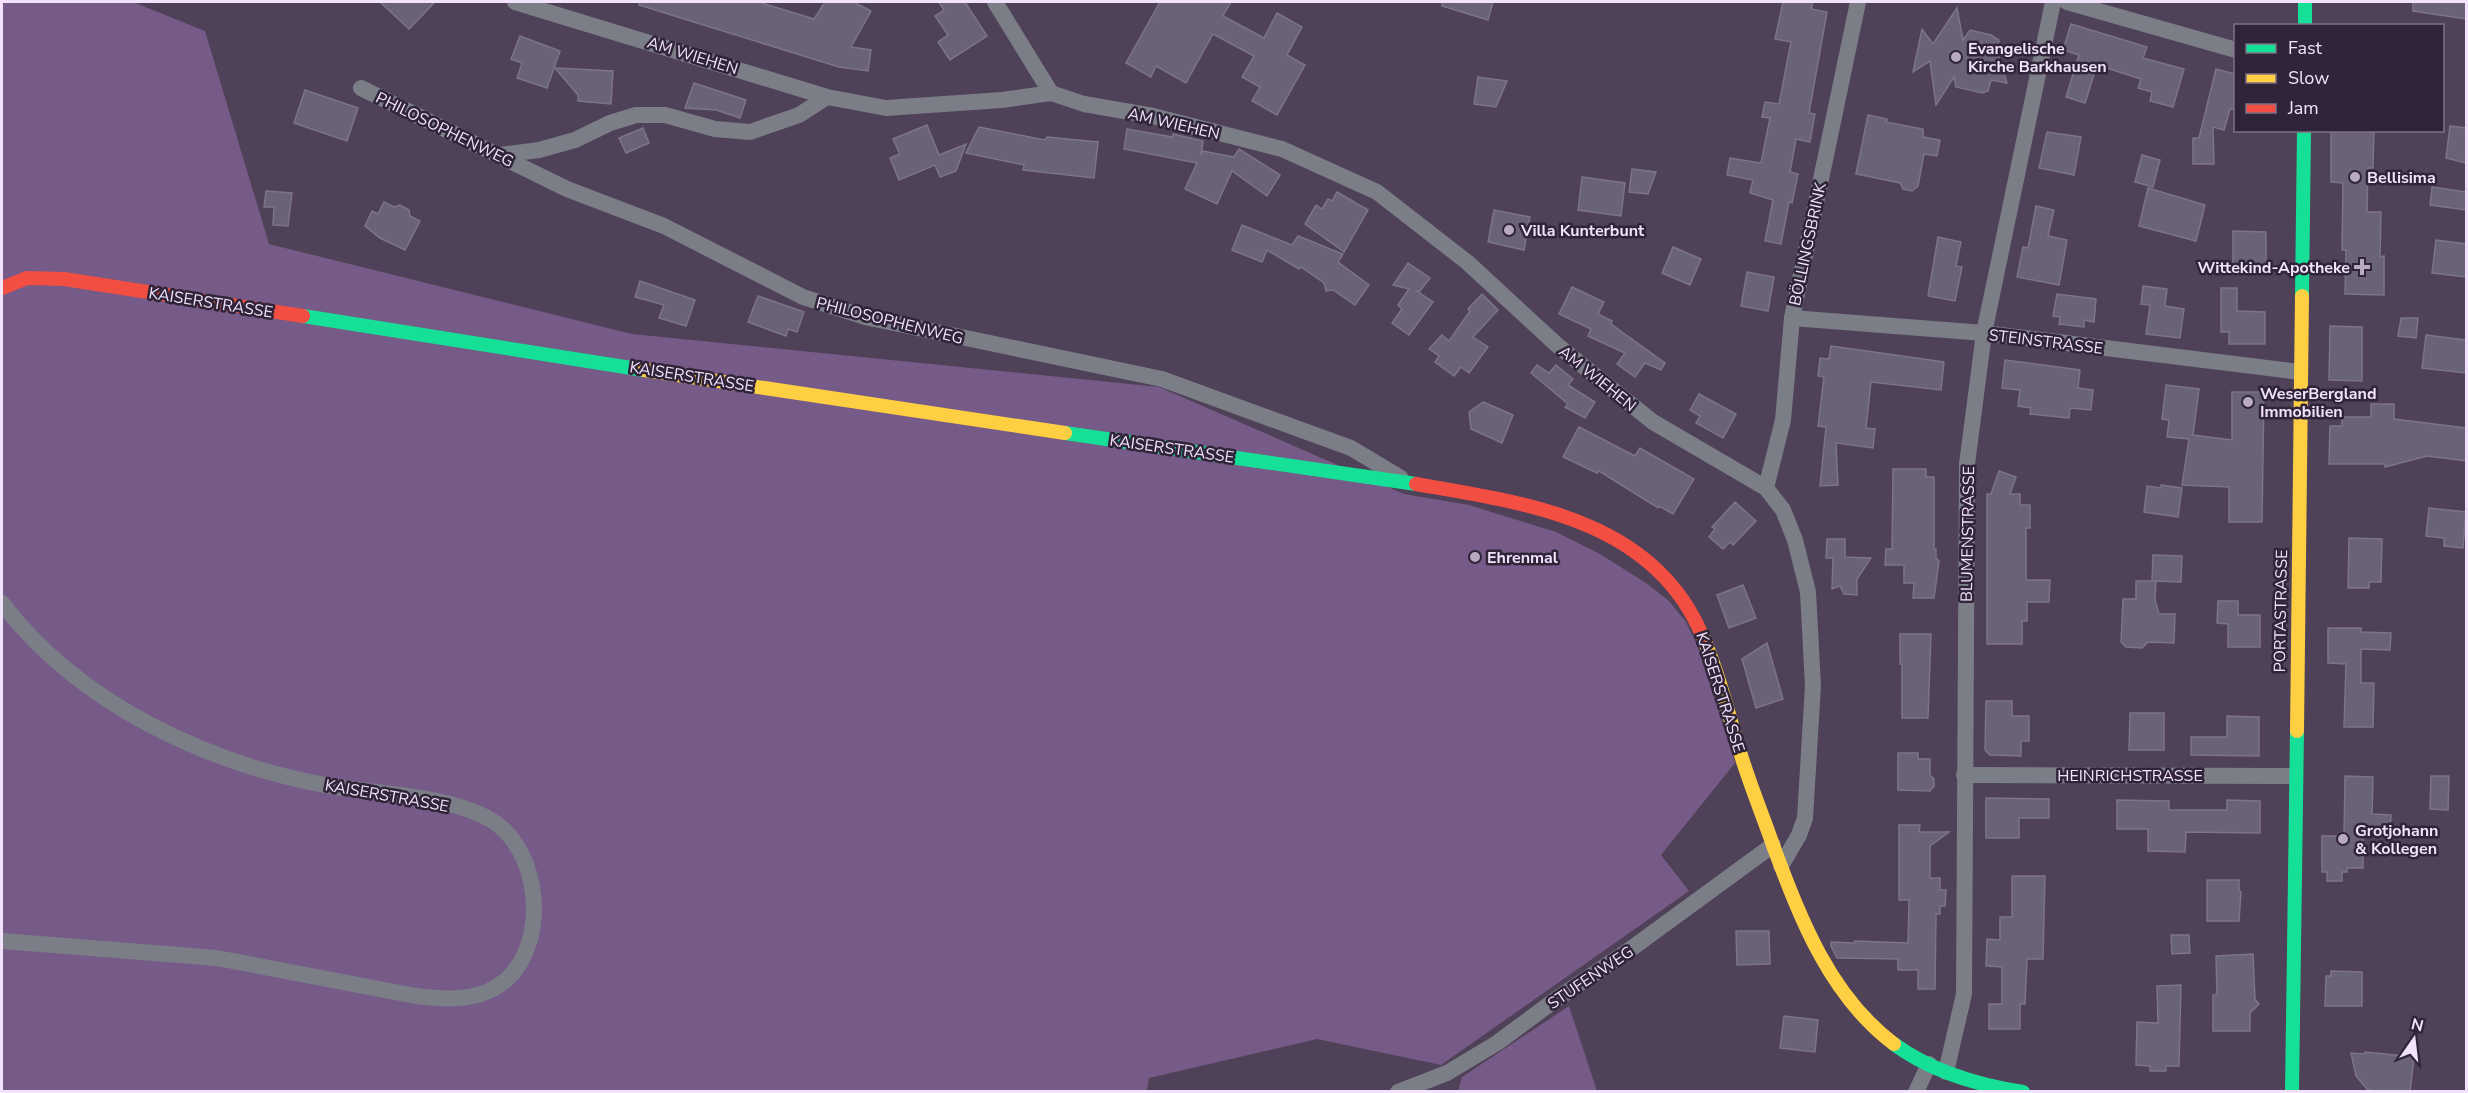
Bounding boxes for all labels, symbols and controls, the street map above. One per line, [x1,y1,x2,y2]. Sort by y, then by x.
legend [2234,24,2444,132]
street label: AM WIEHEN [645,32,741,80]
text: Fast [2288,36,2323,60]
place label: Evangelische Kirche Barkhausen [1968,38,2107,78]
marker: Evangelische Kirche Barkhausen [1949,50,1963,64]
text: Slow [2288,66,2329,90]
street label: PHILOSOPHENWEG [372,87,517,173]
text: Jam [2287,96,2319,120]
street label: AM WIEHEN [1126,103,1222,145]
place label: Bellisima [2367,167,2436,189]
marker: Bellisima [2348,170,2362,184]
street label: BÖLLINGSBRINK [1784,180,1832,308]
place label: Villa Kunterbunt [1520,220,1645,242]
marker: Villa Kunterbunt [1502,223,1516,237]
place label: Wittekind-Apotheke [2198,257,2350,279]
marker: Wittekind-Apotheke [2355,260,2369,274]
street label: KAISERSTRASSE [147,282,275,324]
street label: PHILOSOPHENWEG [814,292,966,350]
street label: STEINSTRASSE [1988,324,2104,360]
street label: AM WIEHEN [1554,341,1641,417]
street label: KAISERSTRASSE [628,356,756,398]
place label: WeserBergland Immobilien [2260,383,2377,423]
marker: WeserBergland Immobilien [2241,395,2255,409]
street label: KAISERSTRASSE [1108,429,1236,469]
street label: BLUMENSTRASSE [1956,466,1980,602]
place label: Ehrenmal [1487,547,1558,569]
street label: PORTASTRASSE [2269,549,2293,673]
marker: Ehrenmal [1468,550,1482,564]
street label: KAISERSTRASSE [1690,629,1750,755]
street label: HEINRICHSTRASSE [2057,765,2203,787]
street label: KAISERSTRASSE [323,774,451,818]
place label: Grotjohann & Kollegen [2355,820,2438,860]
marker: Grotjohann & Kollegen [2336,832,2350,846]
street label: STUFENWEG [1543,941,1638,1015]
north arrow [2384,1009,2444,1069]
text: N [2409,1013,2426,1038]

